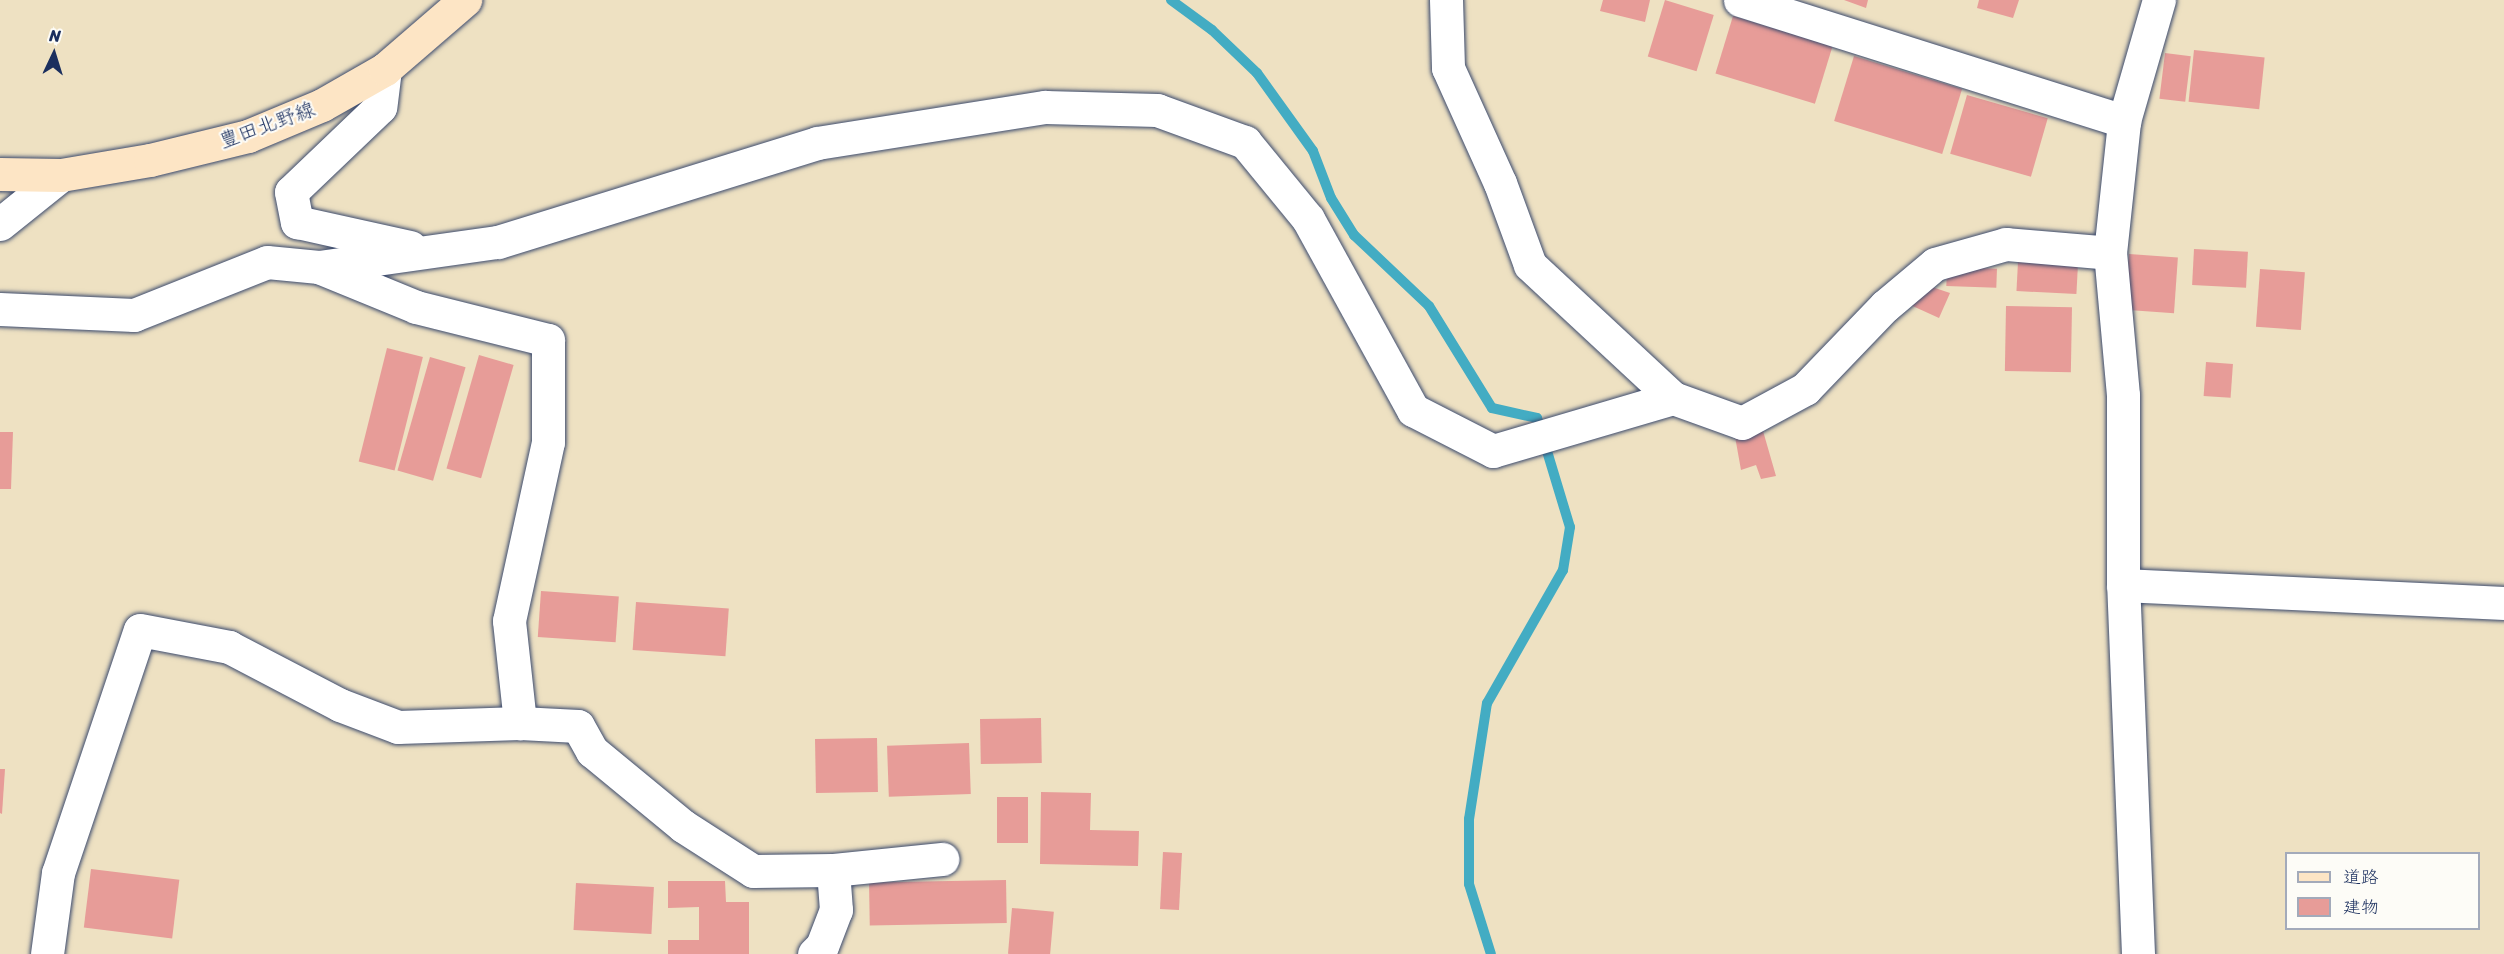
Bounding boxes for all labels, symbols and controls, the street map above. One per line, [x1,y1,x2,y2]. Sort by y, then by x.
text: N [49,21,62,50]
north arrow [24,24,84,84]
street label: 豊田北野線 [216,97,318,153]
legend [2285,852,2480,930]
text: 道路 [2343,861,2379,893]
text: 建物 [2343,891,2379,923]

